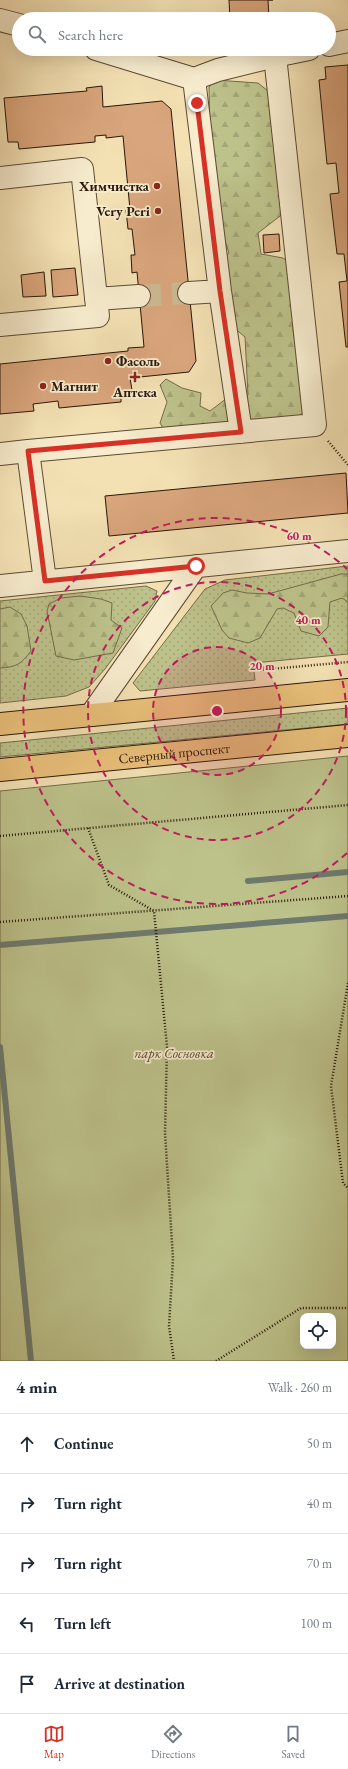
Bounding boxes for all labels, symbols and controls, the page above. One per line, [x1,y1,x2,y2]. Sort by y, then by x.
search box [12,12,336,56]
icon: search [26,23,48,45]
text: Search here [58,25,123,44]
route end [188,94,206,112]
place label: Химчистка [78,177,150,195]
marker: Химчистка [152,181,162,191]
place label: Very Peri [96,202,150,220]
marker: Very Peri [153,206,163,216]
place label: Фасоль [116,352,160,370]
marker: Фасоль [103,356,113,366]
marker: Аптека [130,372,140,382]
place label: Магнит [51,377,99,395]
marker: Магнит [38,381,48,391]
place label: Аптека [112,383,158,401]
text: 60 m [286,528,312,544]
route start [187,557,205,575]
text: 40 m [295,612,321,628]
text: 20 m [249,658,275,674]
centre of rings [210,704,224,718]
street label: Северный проспект [118,739,231,767]
park label: парк Сосновка [134,1044,214,1062]
map controls [300,1313,336,1349]
button: locate [300,1313,336,1349]
text: 4 min [16,1376,57,1398]
text: Walk · 260 m [268,1379,332,1396]
icon: ahead [16,1433,38,1455]
text: Continue [54,1434,114,1453]
text: 50 m [307,1435,332,1452]
icon: right [16,1493,38,1515]
text: Turn right [54,1494,122,1513]
text: 40 m [307,1495,332,1512]
icon: right [16,1553,38,1575]
text: Turn right [54,1554,122,1573]
text: 70 m [307,1555,332,1572]
icon: left [16,1613,38,1635]
text: Turn left [54,1614,111,1633]
text: 100 m [301,1615,332,1632]
icon: arrive [16,1673,38,1695]
text: Arrive at destination [54,1674,185,1693]
tab: Map [43,1723,65,1761]
tab: Directions [151,1723,195,1761]
tab: Saved [281,1723,305,1761]

